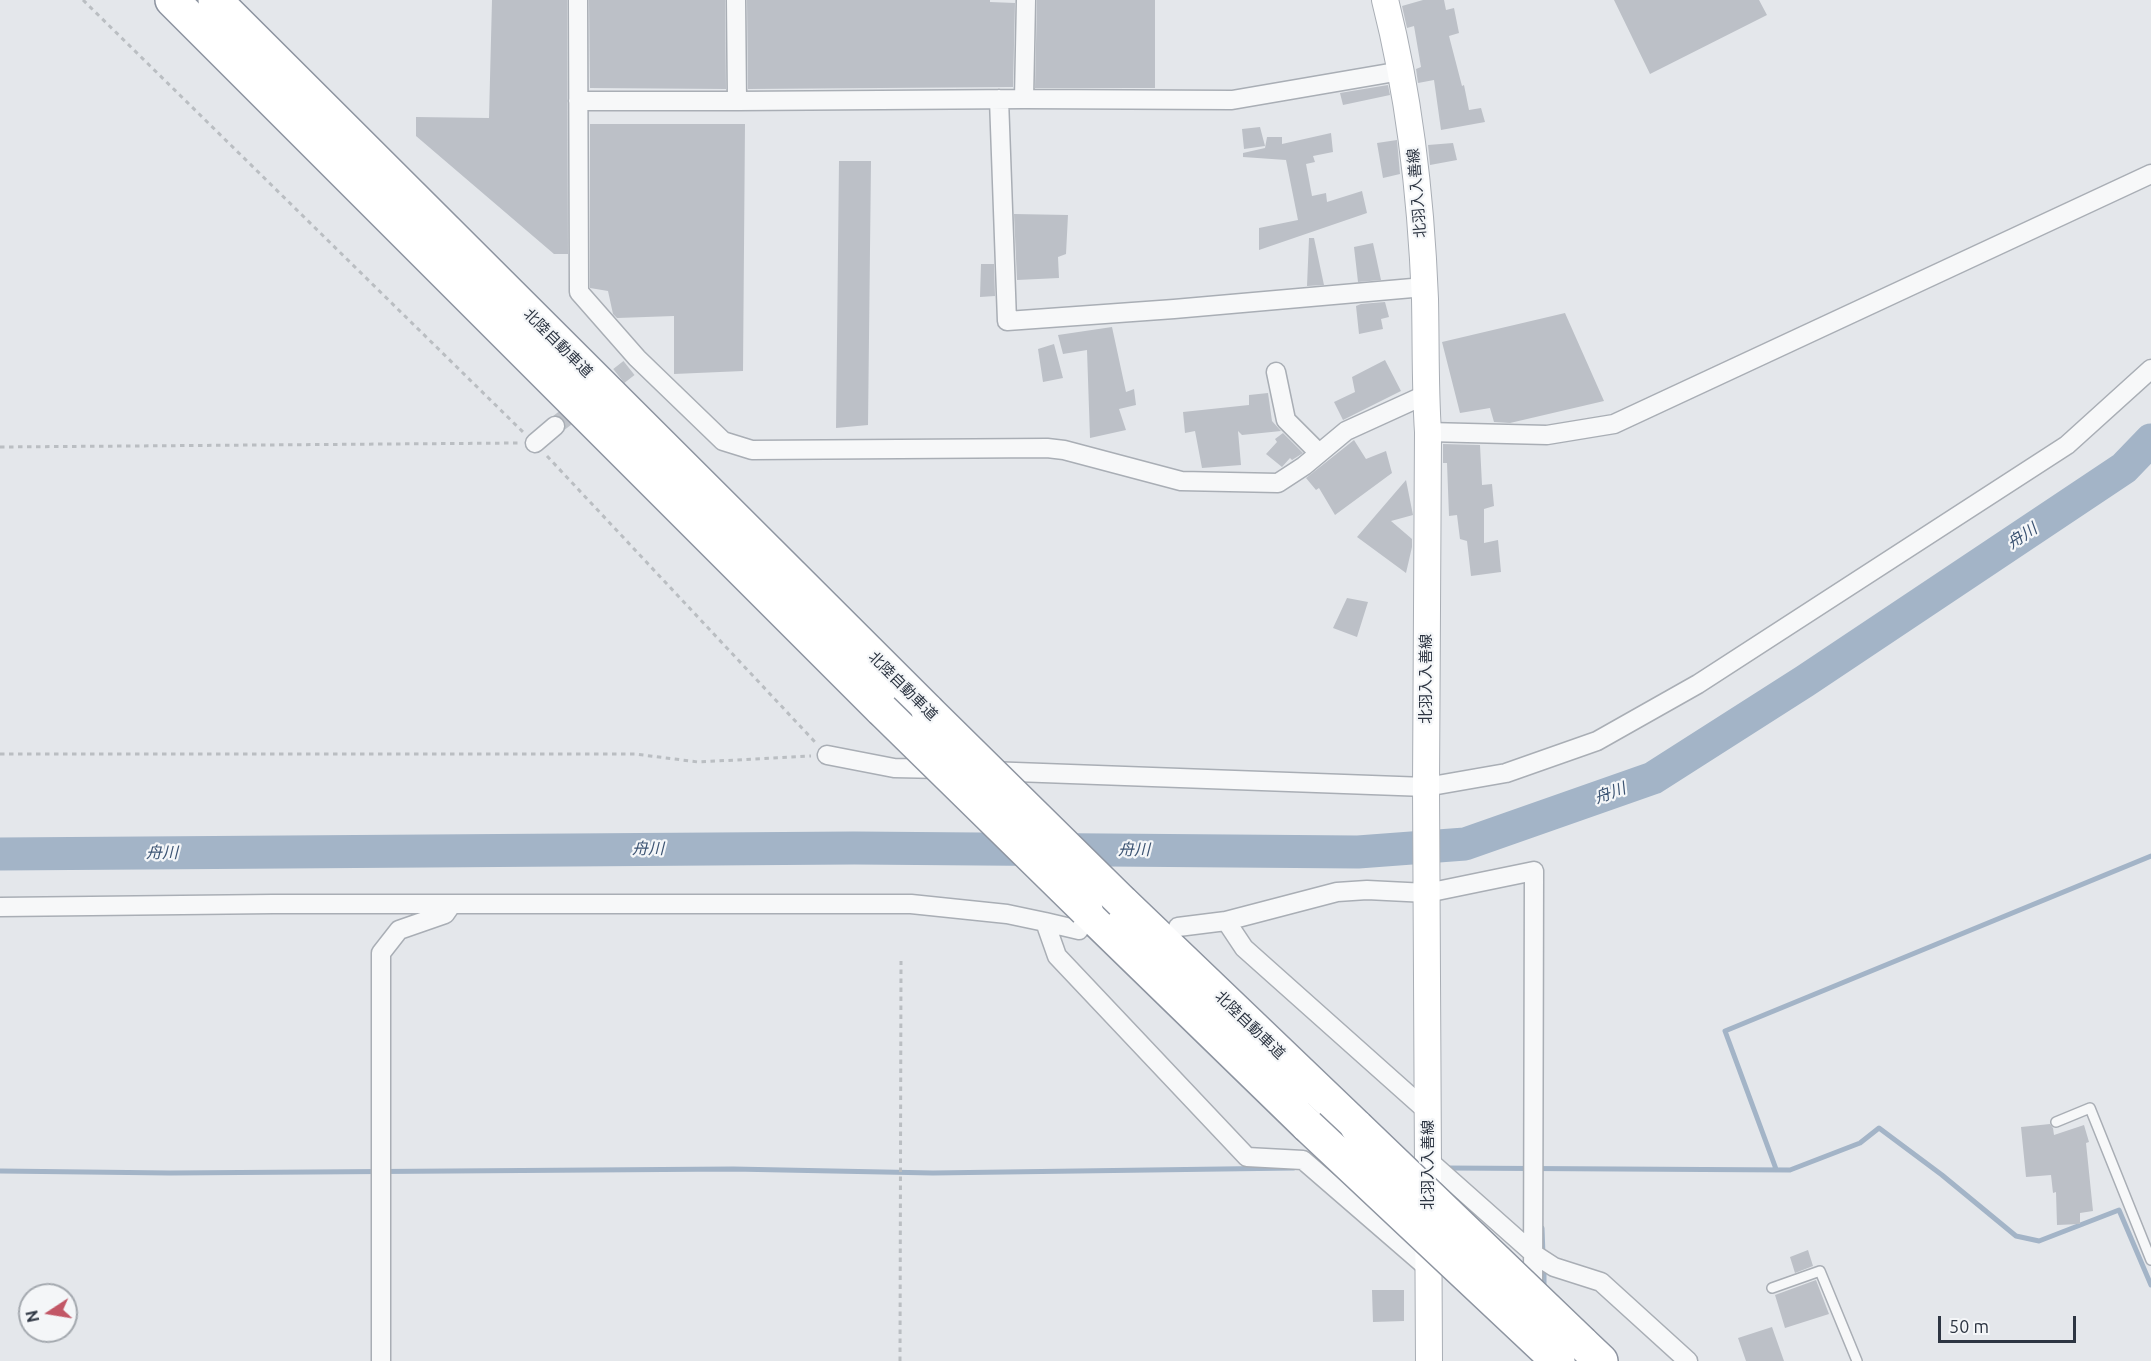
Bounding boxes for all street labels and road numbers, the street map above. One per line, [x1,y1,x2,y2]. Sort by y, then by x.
street label: 北羽入入善線 [1404,147,1430,239]
street label: 北陸自動車道 [520,305,596,381]
street label: 北羽入入善線 [1417,634,1435,724]
street label: 北陸自動車道 [865,648,941,724]
street label: 北陸自動車道 [1211,987,1289,1063]
street label: 北羽入入善線 [1419,1120,1437,1210]

